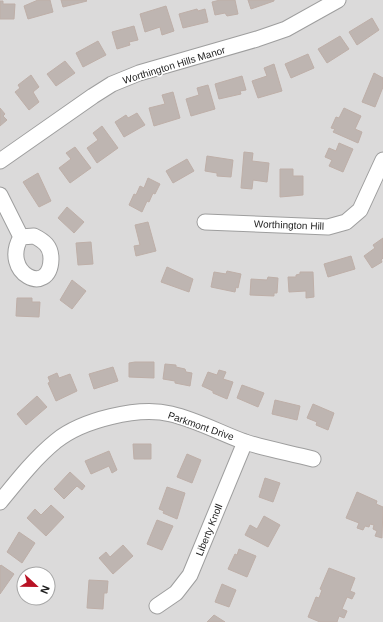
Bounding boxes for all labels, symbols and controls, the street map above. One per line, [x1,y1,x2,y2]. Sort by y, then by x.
street label: Worthington Hills Manor [121,44,227,86]
street label: Worthington Hill [254,218,324,232]
street label: Parkmont Drive [167,410,236,443]
street label: Liberty Knoll [194,502,224,558]
north arrow [16,566,56,606]
text: N [38,584,52,596]

